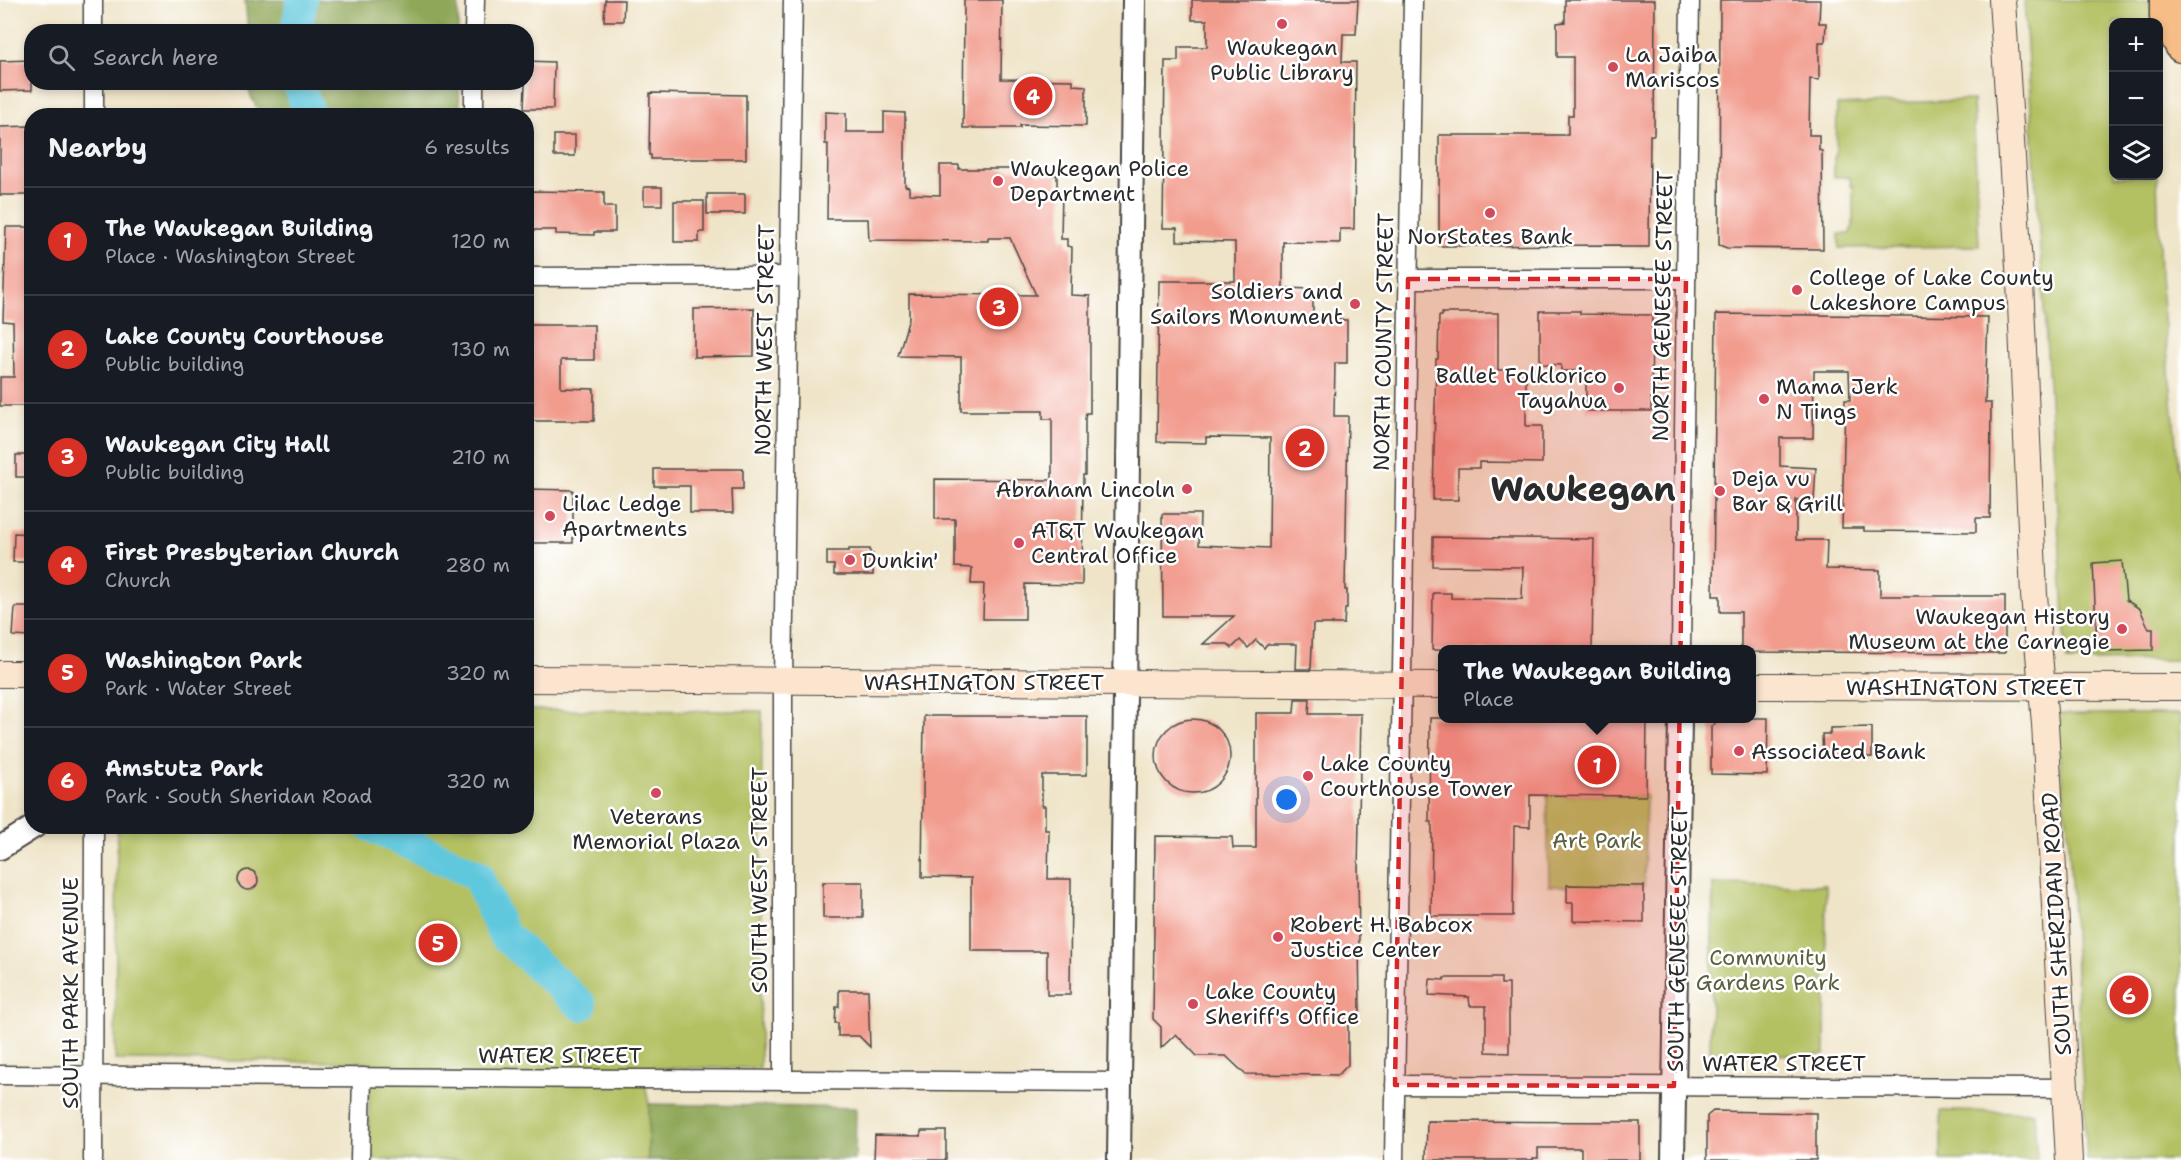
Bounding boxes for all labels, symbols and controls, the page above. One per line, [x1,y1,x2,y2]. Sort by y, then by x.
marker: Waukegan Public Library [1275,17,1289,31]
map controls [2109,18,2163,180]
button: + [2109,18,2163,72]
search box [24,24,534,90]
place label: Waukegan Public Library [1210,33,1354,87]
place label: La Jaiba Mariscos [1625,40,1720,94]
icon: search [45,41,78,74]
text: Search here [93,43,219,72]
marker: La Jaiba Mariscos [1606,60,1620,74]
button: − [2109,72,2163,126]
pin: 4 [1014,74,1052,118]
button: layers [2109,126,2163,180]
text: Nearby [48,130,147,165]
text: 6 results [424,134,510,160]
place label: Waukegan Police Department [1010,154,1189,208]
street label: NORTH GENESEE STREET [1646,170,1679,442]
marker: Waukegan Police Department [991,174,1005,188]
marker: NorStates Bank [1483,206,1497,220]
street label: NORTH COUNTY STREET [1367,212,1400,471]
text: The Waukegan Building [105,214,373,243]
place label: NorStates Bank [1407,222,1573,251]
street label: NORTH WEST STREET [748,223,781,456]
text: 1 [63,228,72,254]
text: 120 m [451,228,510,254]
text: Place · Washington Street [105,243,355,269]
place label: College of Lake County Lakeshore Campus [1809,263,2054,317]
place label: Soldiers and Sailors Monument [1150,277,1343,331]
marker: College of Lake County Lakeshore Campus [1790,283,1804,297]
pin: 3 [980,284,1018,330]
marker: Soldiers and Sailors Monument [1348,297,1362,311]
text: Lake County Courthouse [105,322,384,351]
text: 2 [61,336,75,362]
text: 130 m [451,336,510,362]
text: Public building [105,351,244,377]
place label: Ballet Folklorico Tayahua [1436,361,1607,415]
place label: Mama Jerk N Tings [1776,372,1898,426]
marker: Ballet Folklorico Tayahua [1612,381,1626,395]
marker: Mama Jerk N Tings [1757,392,1771,406]
pin: 2 [1286,426,1324,470]
text: Waukegan City Hall [105,430,330,459]
text: 3 [61,444,75,470]
text: 210 m [451,444,510,470]
text: Public building [105,459,244,485]
place label: Deja vu Bar & Grill [1732,464,1843,518]
district label: Waukegan [1490,466,1676,512]
place label: Abraham Lincoln [995,475,1175,504]
marker: Abraham Lincoln [1180,482,1194,496]
marker: Deja vu Bar & Grill [1713,484,1727,498]
place label: Lilac Ledge Apartments [562,489,688,543]
marker: Lilac Ledge Apartments [543,509,557,523]
place label: AT&T Waukegan Central Office [1031,516,1204,570]
marker: AT&T Waukegan Central Office [1012,536,1026,550]
text: First Presbyterian Church [105,538,399,567]
place label: Dunkin' [862,546,939,575]
text: 4 [61,552,75,578]
text: 280 m [445,552,510,578]
marker: Dunkin' [843,553,857,567]
text: Church [105,567,171,593]
place label: Waukegan History Museum at the Carnegie [1848,602,2110,656]
marker: Waukegan History Museum at the Carnegie [2115,622,2129,636]
popup [1438,645,1756,723]
text: Washington Park [105,646,303,675]
text: The Waukegan Building [1463,657,1731,686]
text: 5 [61,660,74,686]
text: 320 m [446,660,510,686]
street label: WASHINGTON STREET [864,668,1105,697]
street label: WASHINGTON STREET [1846,673,2087,702]
text: Park · Water Street [105,675,292,701]
text: Place [1463,686,1514,712]
place label: Associated Bank [1751,737,1926,766]
pin: 1 [1578,742,1616,788]
marker: Associated Bank [1732,744,1746,758]
place label: Lake County Courthouse Tower [1320,749,1513,803]
text: Amstutz Park [105,754,264,783]
street label: SOUTH WEST STREET [745,766,774,993]
text: 6 [61,768,75,794]
text: 320 m [446,768,510,794]
marker: Lake County Courthouse Tower [1301,769,1315,783]
text: Park · South Sheridan Road [105,783,372,809]
your location [1272,785,1301,814]
marker: Veterans Memorial Plaza [649,786,663,800]
street label: SOUTH SHERIDAN ROAD [2035,792,2078,1056]
place label: Veterans Memorial Plaza [572,802,740,856]
street label: SOUTH GENESEE STREET [1661,805,1694,1072]
park label: Art Park [1552,826,1642,855]
street label: SOUTH PARK AVENUE [56,877,85,1109]
place label: Robert H. Babcox Justice Center [1290,910,1472,964]
pin: 5 [418,920,458,966]
marker: Robert H. Babcox Justice Center [1271,930,1285,944]
park label: Community Gardens Park [1696,943,1840,997]
pin: 6 [2110,972,2148,1018]
place label: Lake County Sheriff's Office [1205,977,1359,1031]
marker: Lake County Sheriff's Office [1186,997,1200,1011]
street label: WATER STREET [478,1041,643,1070]
street label: WATER STREET [1702,1049,1867,1078]

